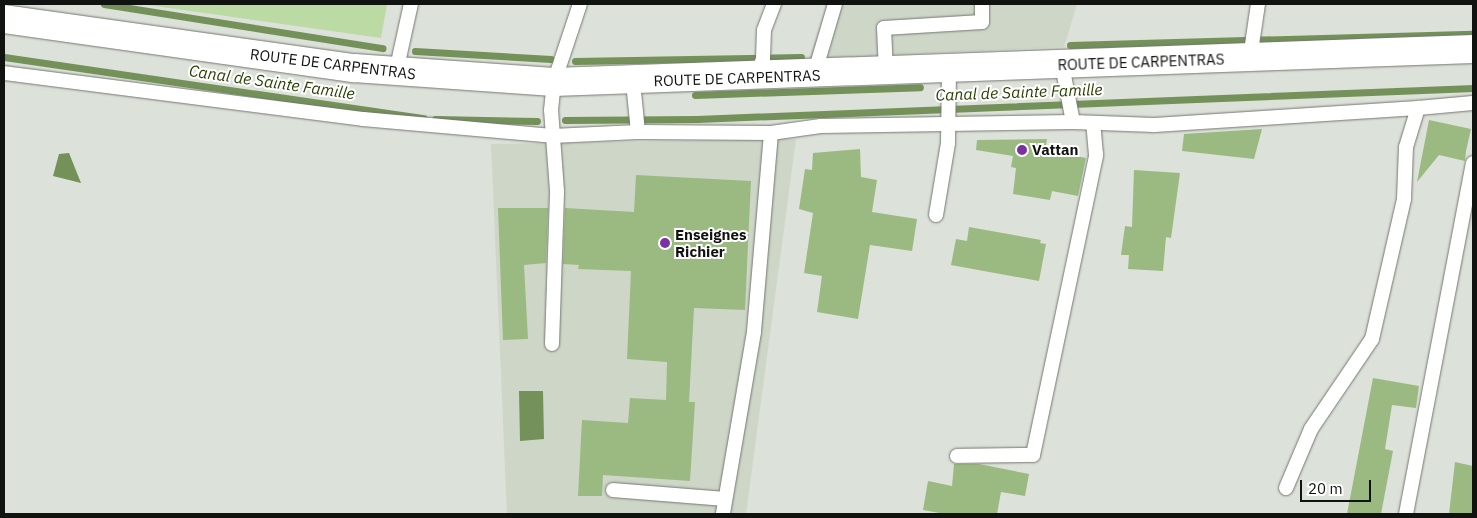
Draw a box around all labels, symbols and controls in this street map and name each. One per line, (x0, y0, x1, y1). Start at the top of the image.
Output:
street label: ROUTE DE CARPENTRAS (249, 45, 417, 83)
street label: ROUTE DE CARPENTRAS (1057, 50, 1225, 74)
water label: Canal de Sainte Famille (188, 61, 356, 103)
street label: ROUTE DE CARPENTRAS (653, 66, 821, 90)
water label: Canal de Sainte Famille (935, 79, 1103, 105)
place label: Vattan (1032, 141, 1078, 159)
marker: Vattan (1016, 144, 1028, 156)
place label: Enseignes Richier (675, 225, 747, 260)
marker: Enseignes Richier (659, 237, 671, 249)
scale bar (1302, 470, 1373, 502)
text: 20 m (1308, 479, 1343, 498)

